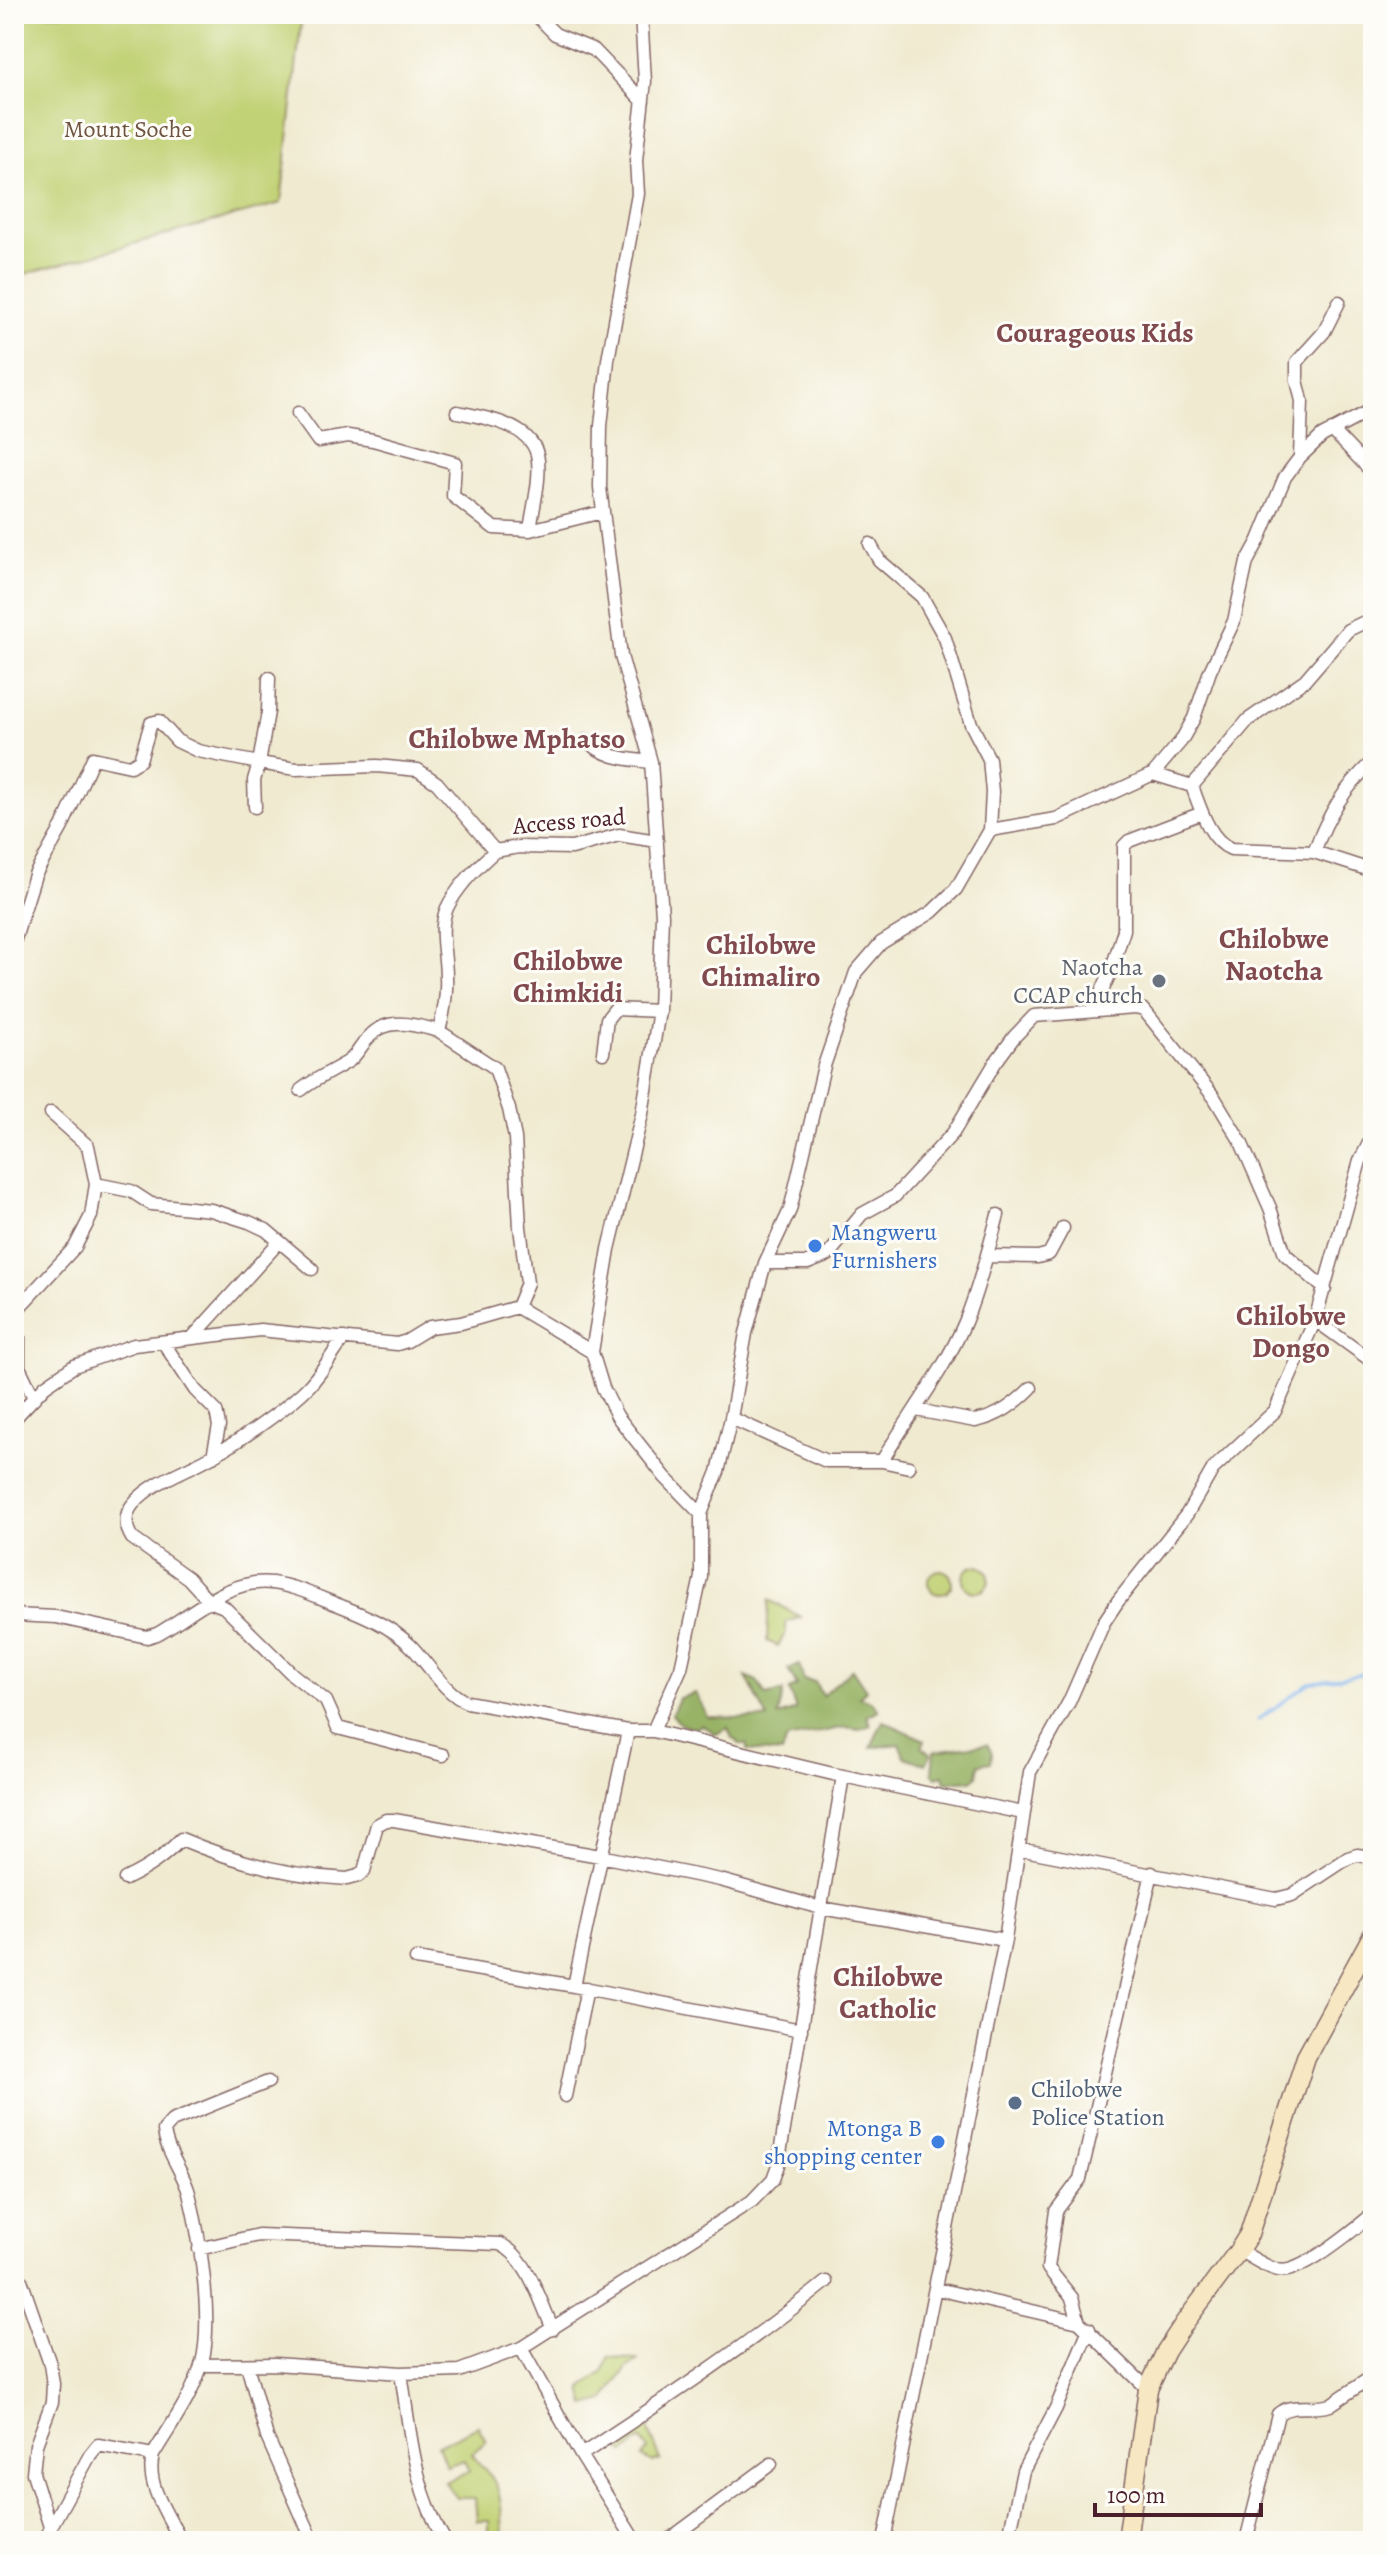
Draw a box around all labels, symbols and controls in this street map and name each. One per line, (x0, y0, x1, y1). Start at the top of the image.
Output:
park label: Mount Soche (64, 113, 192, 145)
district label: Courageous Kids (996, 314, 1194, 352)
district label: Chilobwe Mphatso (408, 720, 626, 758)
street label: Access road (510, 800, 627, 842)
district label: Chilobwe Naotcha (1219, 920, 1329, 990)
district label: Chilobwe Chimaliro (702, 926, 820, 996)
district label: Chilobwe Chimkidi (513, 942, 623, 1012)
place label: Naotcha CCAP church (1013, 951, 1144, 1011)
marker: Naotcha CCAP church (1150, 972, 1168, 990)
place label: Mangweru Furnishers (831, 1216, 937, 1276)
marker: Mangweru Furnishers (806, 1237, 824, 1255)
district label: Chilobwe Dongo (1236, 1297, 1346, 1367)
district label: Chilobwe Catholic (833, 1958, 943, 2028)
place label: Chilobwe Police Station (1031, 2073, 1165, 2133)
marker: Chilobwe Police Station (1006, 2094, 1024, 2112)
place label: Mtonga B shopping center (764, 2112, 922, 2172)
marker: Mtonga B shopping center (929, 2133, 947, 2151)
scale bar (1095, 2467, 1261, 2517)
text: 100 m (1107, 2479, 1166, 2511)

